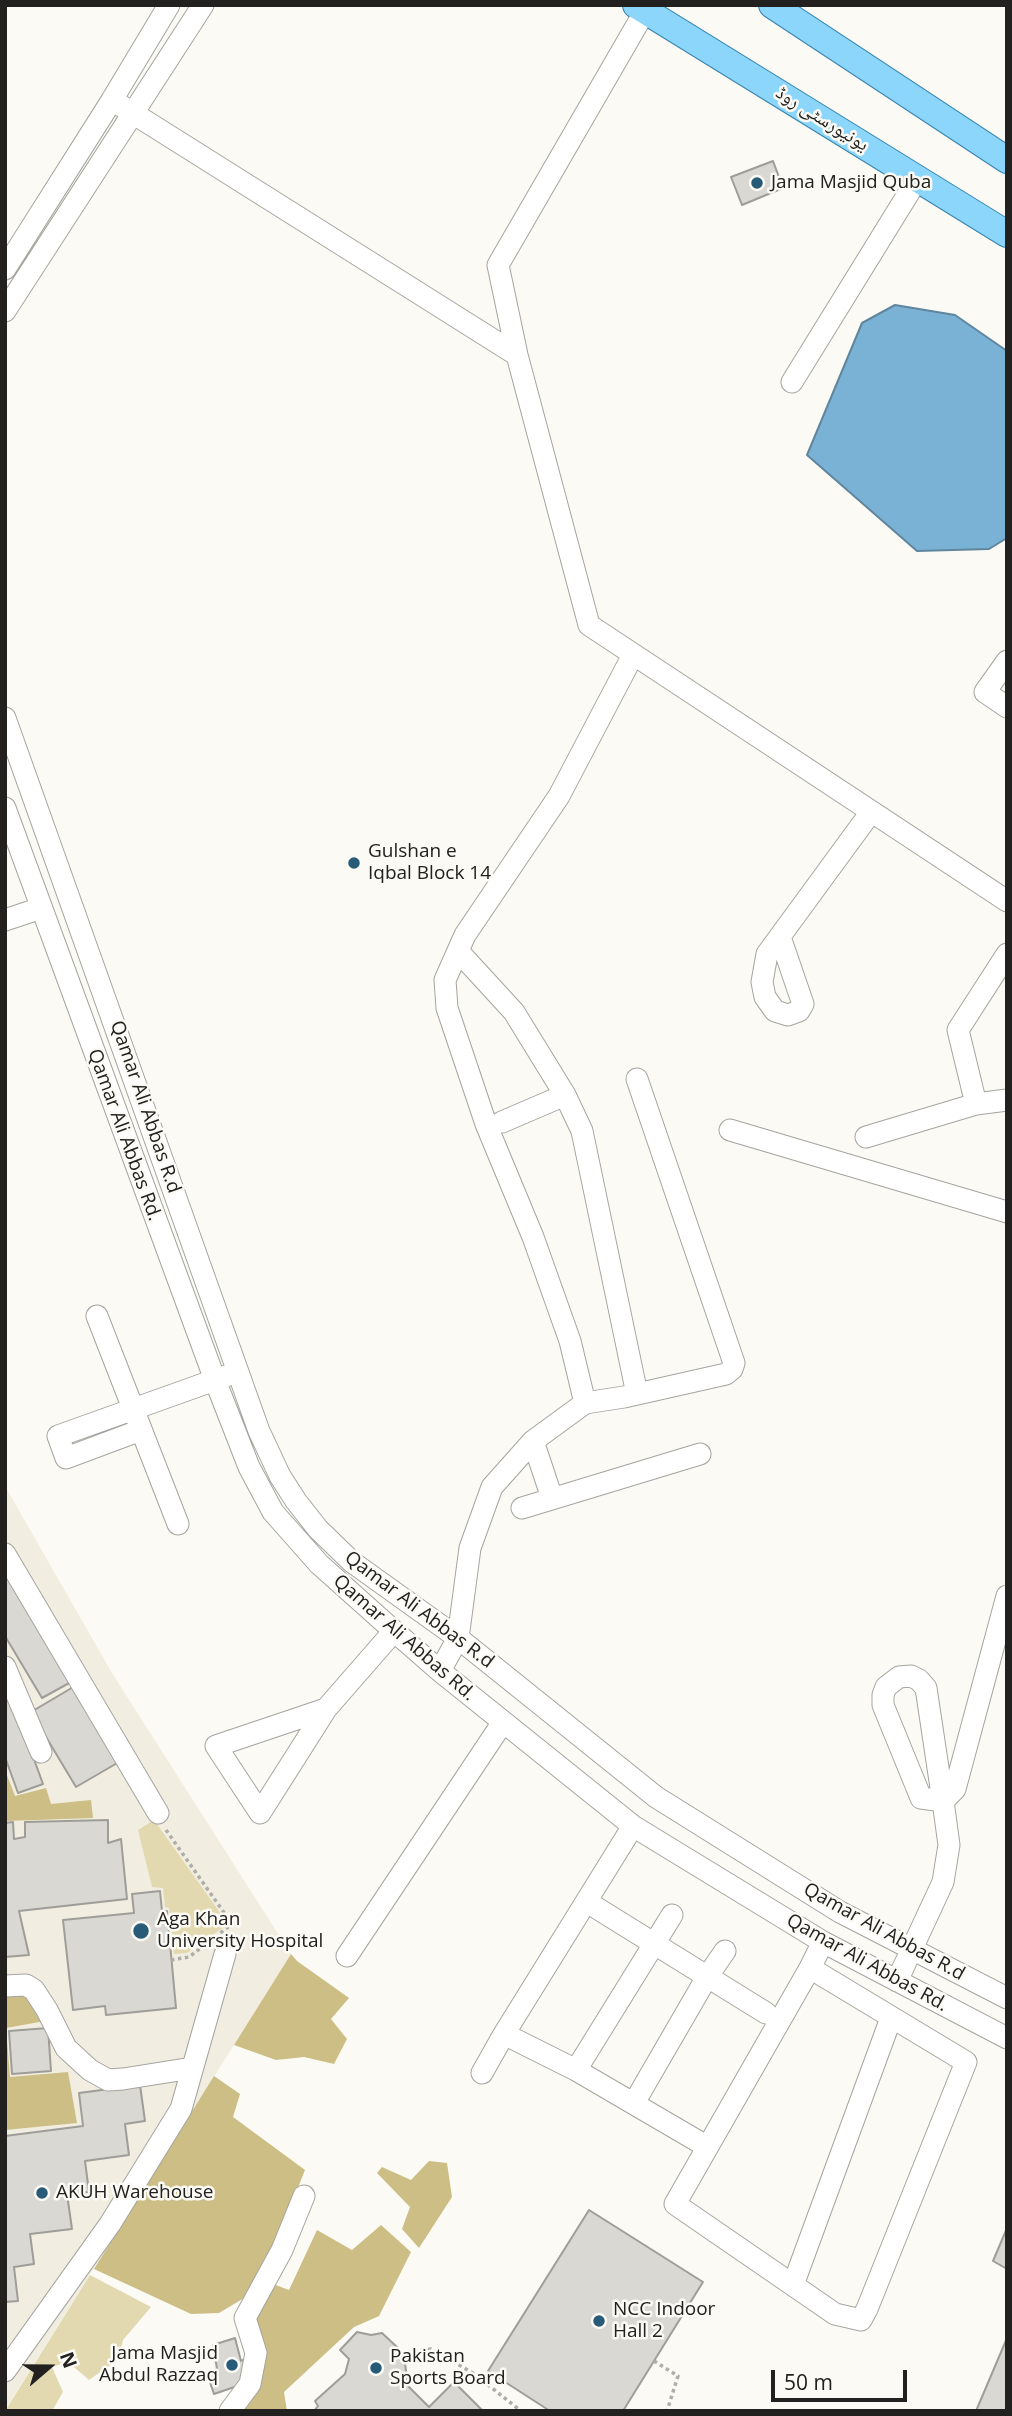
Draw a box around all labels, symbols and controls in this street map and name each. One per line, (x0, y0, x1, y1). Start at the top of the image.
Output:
street label: یونیورسٹی روڈ (771, 81, 873, 157)
place label: Jama Masjid Quba (771, 172, 931, 194)
marker: Jama Masjid Quba (749, 175, 765, 191)
place label: Gulshan e Iqbal Block 14 (368, 841, 491, 885)
marker: Gulshan e Iqbal Block 14 (346, 855, 362, 871)
street label: Qamar Ali Abbas R.d (105, 1018, 185, 1196)
street label: Qamar Ali Abbas Rd. (82, 1046, 166, 1224)
street label: Qamar Ali Abbas R.d (340, 1546, 498, 1674)
street label: Qamar Ali Abbas Rd. (328, 1570, 480, 1706)
street label: Qamar Ali Abbas R.d (799, 1878, 969, 1986)
place label: Aga Khan University Hospital (157, 1909, 323, 1953)
street label: Qamar Ali Abbas Rd. (782, 1909, 952, 2017)
marker: Aga Khan University Hospital (131, 1921, 151, 1941)
place label: AKUH Warehouse (56, 2182, 213, 2204)
marker: AKUH Warehouse (34, 2185, 50, 2201)
place label: NCC Indoor Hall 2 (613, 2299, 715, 2343)
marker: NCC Indoor Hall 2 (591, 2313, 607, 2329)
north arrow (14, 2332, 84, 2402)
place label: Jama Masjid Abdul Razzaq (99, 2343, 218, 2387)
place label: Pakistan Sports Board (390, 2346, 506, 2390)
text: N (54, 2348, 84, 2372)
scale bar (774, 2356, 911, 2400)
marker: Jama Masjid Abdul Razzaq (224, 2357, 240, 2373)
marker: Pakistan Sports Board (368, 2360, 384, 2376)
text: 50 m (784, 2368, 833, 2396)

